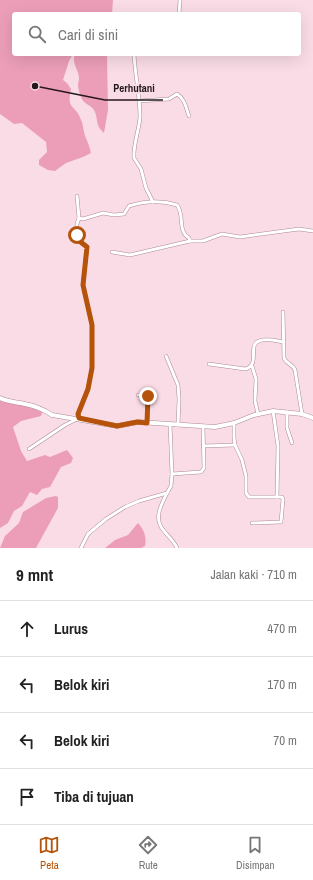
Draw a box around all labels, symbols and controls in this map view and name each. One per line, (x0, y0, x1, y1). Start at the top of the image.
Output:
search box (12, 12, 301, 56)
icon: search (26, 23, 48, 45)
text: Cari di sini (58, 24, 118, 45)
callout: Perhutani (105, 77, 163, 100)
text: Perhutani (113, 81, 155, 95)
route start (68, 226, 86, 244)
route end (139, 387, 157, 405)
text: 9 mnt (16, 563, 53, 586)
text: Jalan kaki · 710 m (210, 566, 297, 583)
icon: ahead (16, 618, 38, 640)
text: Lurus (54, 618, 88, 639)
text: 470 m (267, 620, 297, 637)
icon: left (16, 674, 38, 696)
text: Belok kiri (54, 674, 109, 695)
text: 170 m (267, 676, 297, 693)
icon: left (16, 730, 38, 752)
text: Belok kiri (54, 730, 109, 751)
text: 70 m (273, 732, 297, 749)
icon: arrive (16, 786, 38, 808)
text: Tiba di tujuan (54, 786, 134, 807)
tab: Peta (38, 834, 60, 872)
tab: Rute (137, 834, 159, 872)
tab: Disimpan (236, 834, 275, 872)

